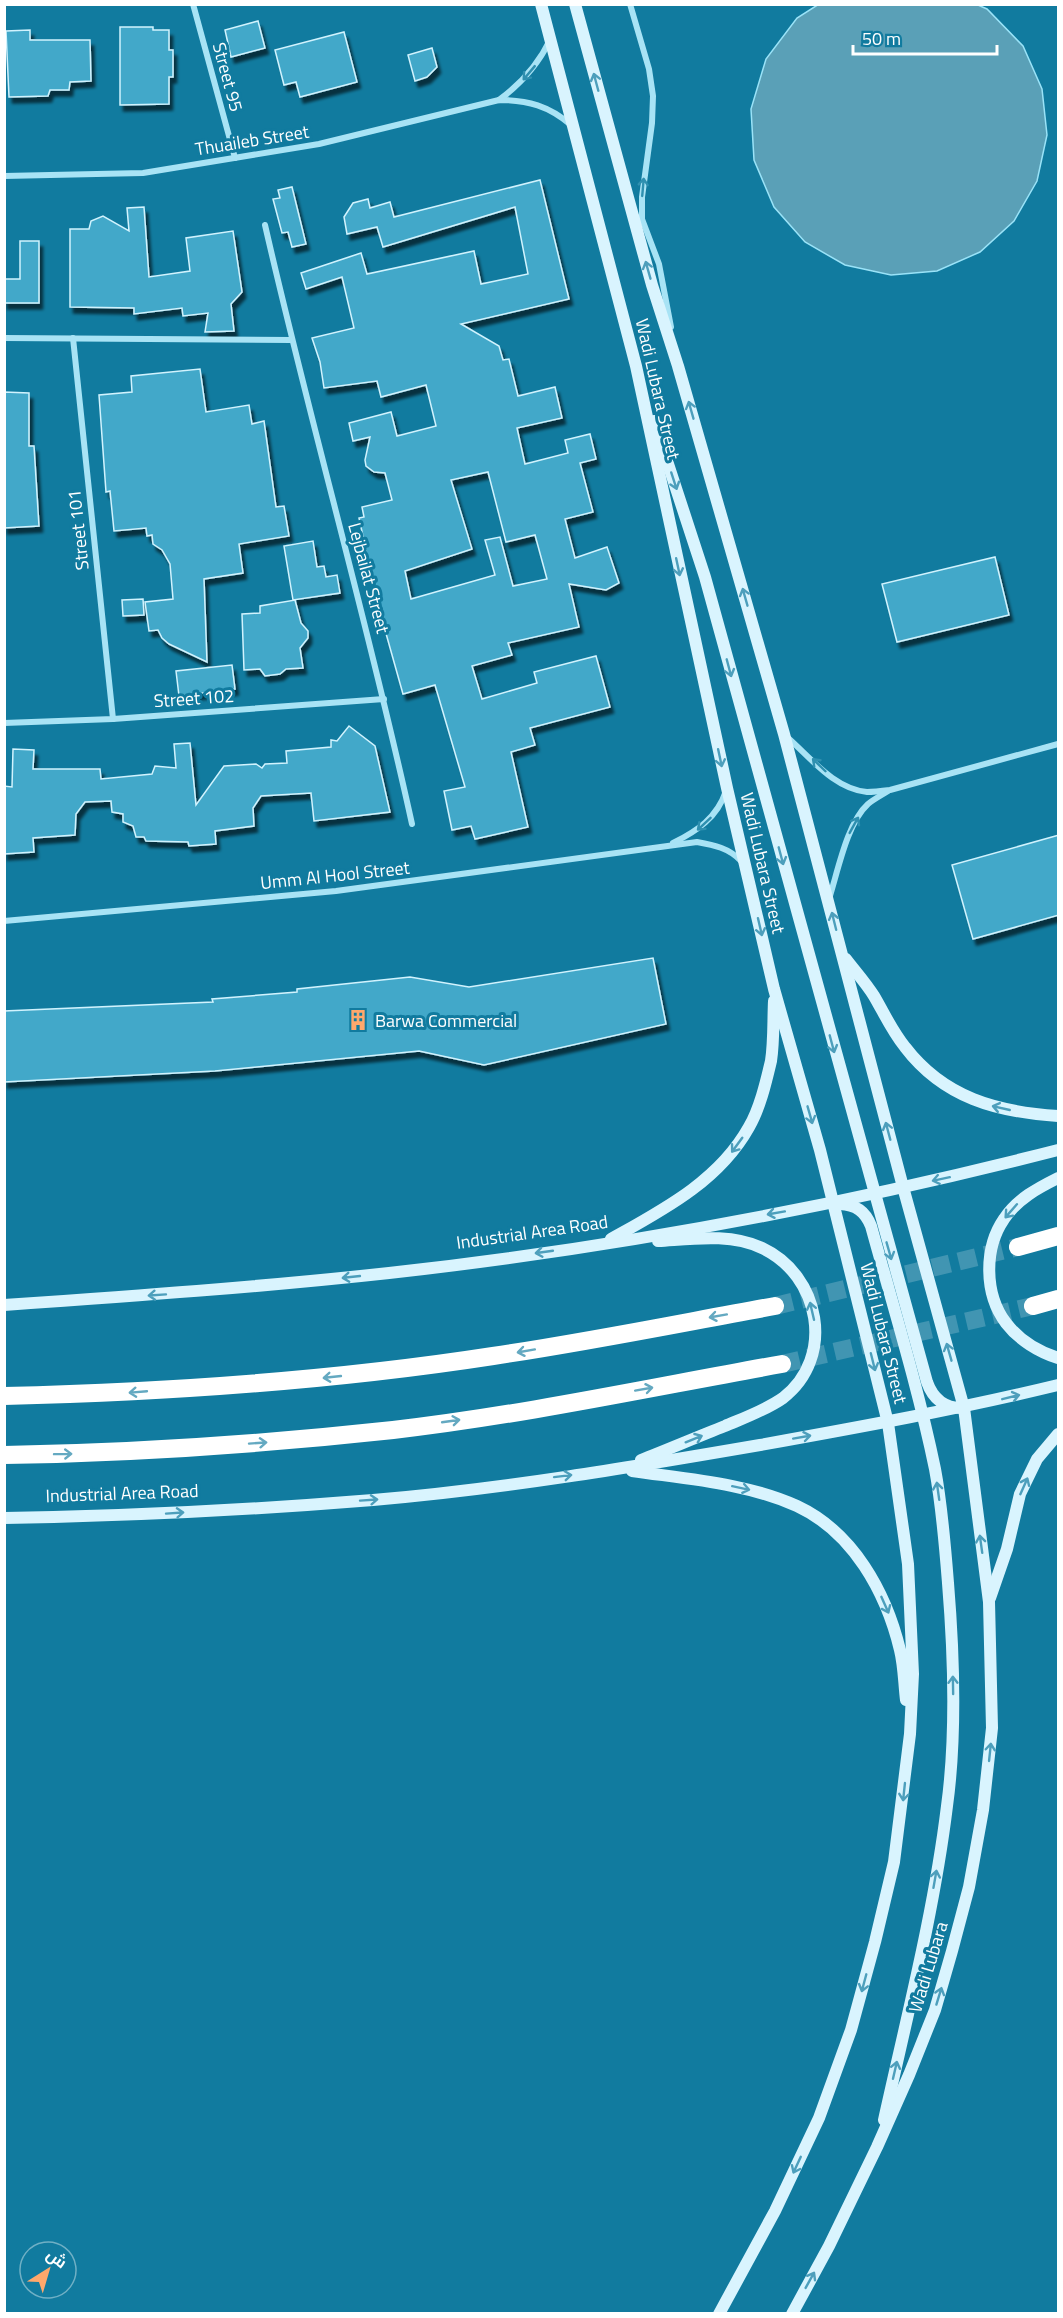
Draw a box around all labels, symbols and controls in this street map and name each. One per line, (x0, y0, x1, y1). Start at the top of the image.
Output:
scale bar (853, 18, 997, 56)
text: 50 m (862, 25, 901, 52)
street label: Street 95 (206, 39, 250, 115)
one-way arrow (522, 65, 536, 80)
one-way arrow (590, 73, 601, 92)
street label: Thuaileb Street (193, 118, 311, 162)
one-way arrow (638, 177, 649, 197)
one-way arrow (642, 261, 653, 280)
street label: Wadi Lubara Street (629, 316, 688, 463)
one-way arrow (685, 401, 696, 420)
one-way arrow (669, 471, 680, 490)
street label: Street 101 (60, 489, 96, 571)
street label: Lejbailat Street (341, 520, 397, 637)
one-way arrow (673, 557, 684, 576)
one-way arrow (739, 588, 750, 607)
one-way arrow (724, 658, 736, 677)
street label: Street 102 (153, 682, 235, 714)
one-way arrow (715, 747, 726, 767)
one-way arrow (811, 758, 826, 773)
street label: Wadi Lubara Street (734, 790, 793, 937)
one-way arrow (849, 816, 860, 834)
one-way arrow (697, 817, 712, 831)
one-way arrow (776, 846, 787, 865)
street label: Umm Al Hool Street (259, 854, 412, 896)
one-way arrow (828, 912, 840, 931)
one-way arrow (754, 917, 766, 936)
place label: Barwa Commercial (375, 1007, 517, 1034)
building icon: Barwa Commercial (346, 1008, 370, 1032)
one-way arrow (827, 1035, 839, 1054)
one-way arrow (991, 1102, 1011, 1113)
one-way arrow (805, 1105, 816, 1124)
one-way arrow (882, 1121, 894, 1140)
one-way arrow (731, 1136, 743, 1152)
one-way arrow (931, 1174, 950, 1186)
one-way arrow (1004, 1203, 1017, 1219)
street label: Industrial Area Road (454, 1208, 610, 1256)
one-way arrow (767, 1208, 786, 1219)
one-way arrow (884, 1241, 895, 1260)
one-way arrow (535, 1246, 555, 1257)
street label: Wadi Lubara Street (853, 1260, 915, 1407)
one-way arrow (341, 1272, 361, 1283)
one-way arrow (147, 1289, 167, 1300)
one-way arrow (806, 1302, 818, 1321)
one-way arrow (708, 1311, 728, 1322)
one-way arrow (942, 1343, 954, 1362)
one-way arrow (516, 1345, 536, 1356)
one-way arrow (867, 1352, 879, 1371)
one-way arrow (323, 1372, 343, 1383)
one-way arrow (633, 1383, 653, 1394)
one-way arrow (129, 1387, 148, 1398)
one-way arrow (1002, 1390, 1021, 1402)
one-way arrow (441, 1416, 461, 1427)
one-way arrow (792, 1431, 812, 1442)
one-way arrow (684, 1433, 703, 1444)
one-way arrow (247, 1437, 267, 1448)
one-way arrow (52, 1448, 72, 1460)
one-way arrow (552, 1471, 572, 1482)
street label: Industrial Area Road (45, 1477, 199, 1509)
one-way arrow (1018, 1477, 1030, 1495)
one-way arrow (932, 1481, 943, 1501)
one-way arrow (730, 1483, 750, 1494)
one-way arrow (359, 1494, 379, 1505)
one-way arrow (164, 1507, 184, 1518)
one-way arrow (975, 1535, 986, 1554)
one-way arrow (880, 1595, 892, 1613)
one-way arrow (947, 1676, 959, 1696)
one-way arrow (984, 1742, 995, 1762)
one-way arrow (898, 1782, 909, 1802)
one-way arrow (930, 1870, 941, 1889)
street label: Wadi Lubara (901, 1918, 955, 2016)
one-way arrow (858, 1973, 869, 1992)
one-way arrow (934, 1987, 945, 2006)
one-way arrow (890, 2060, 901, 2080)
one-way arrow (790, 2156, 802, 2174)
north arrow (18, 2240, 78, 2300)
text: ش (42, 2242, 72, 2274)
one-way arrow (805, 2271, 817, 2288)

